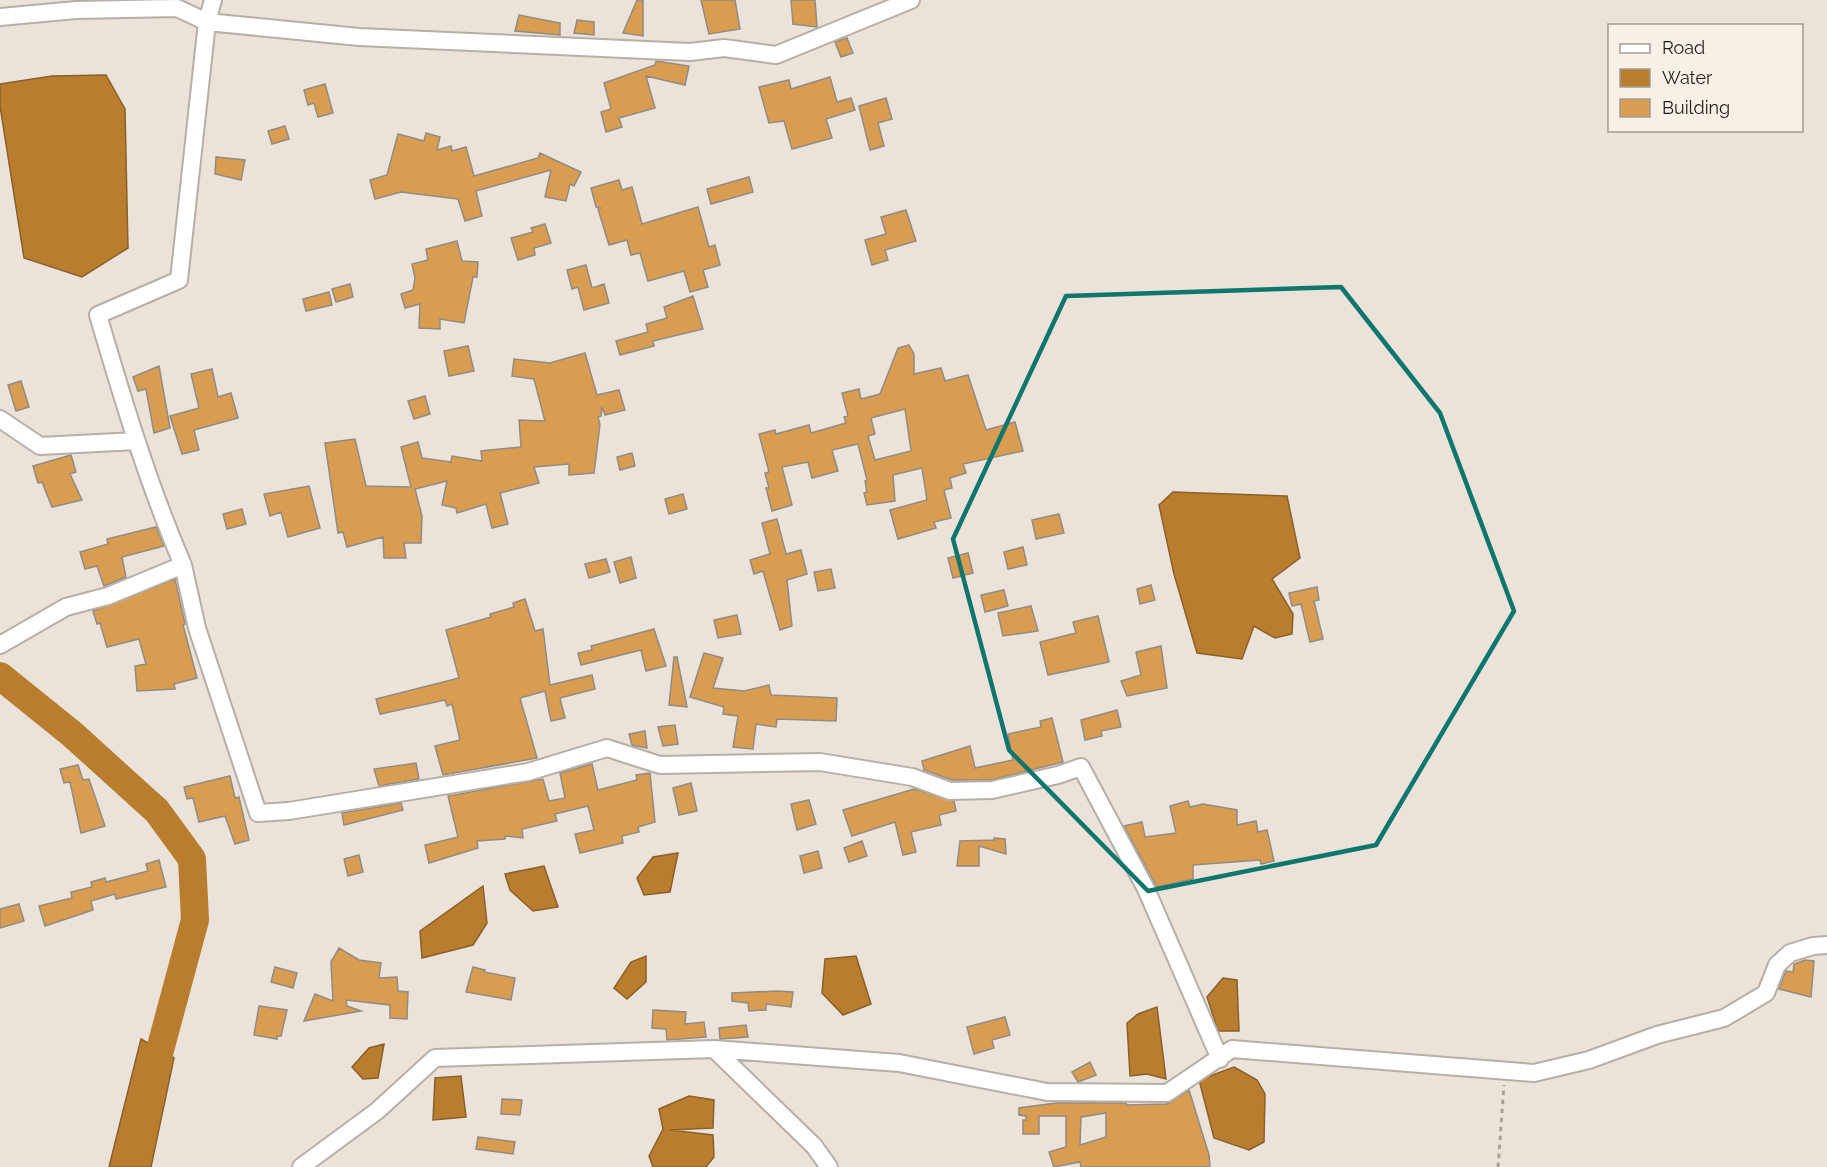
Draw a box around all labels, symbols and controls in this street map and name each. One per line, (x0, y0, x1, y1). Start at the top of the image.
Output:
legend (1608, 24, 1803, 132)
text: Road (1662, 37, 1705, 58)
text: Water (1662, 67, 1713, 88)
text: Building (1662, 97, 1730, 118)

